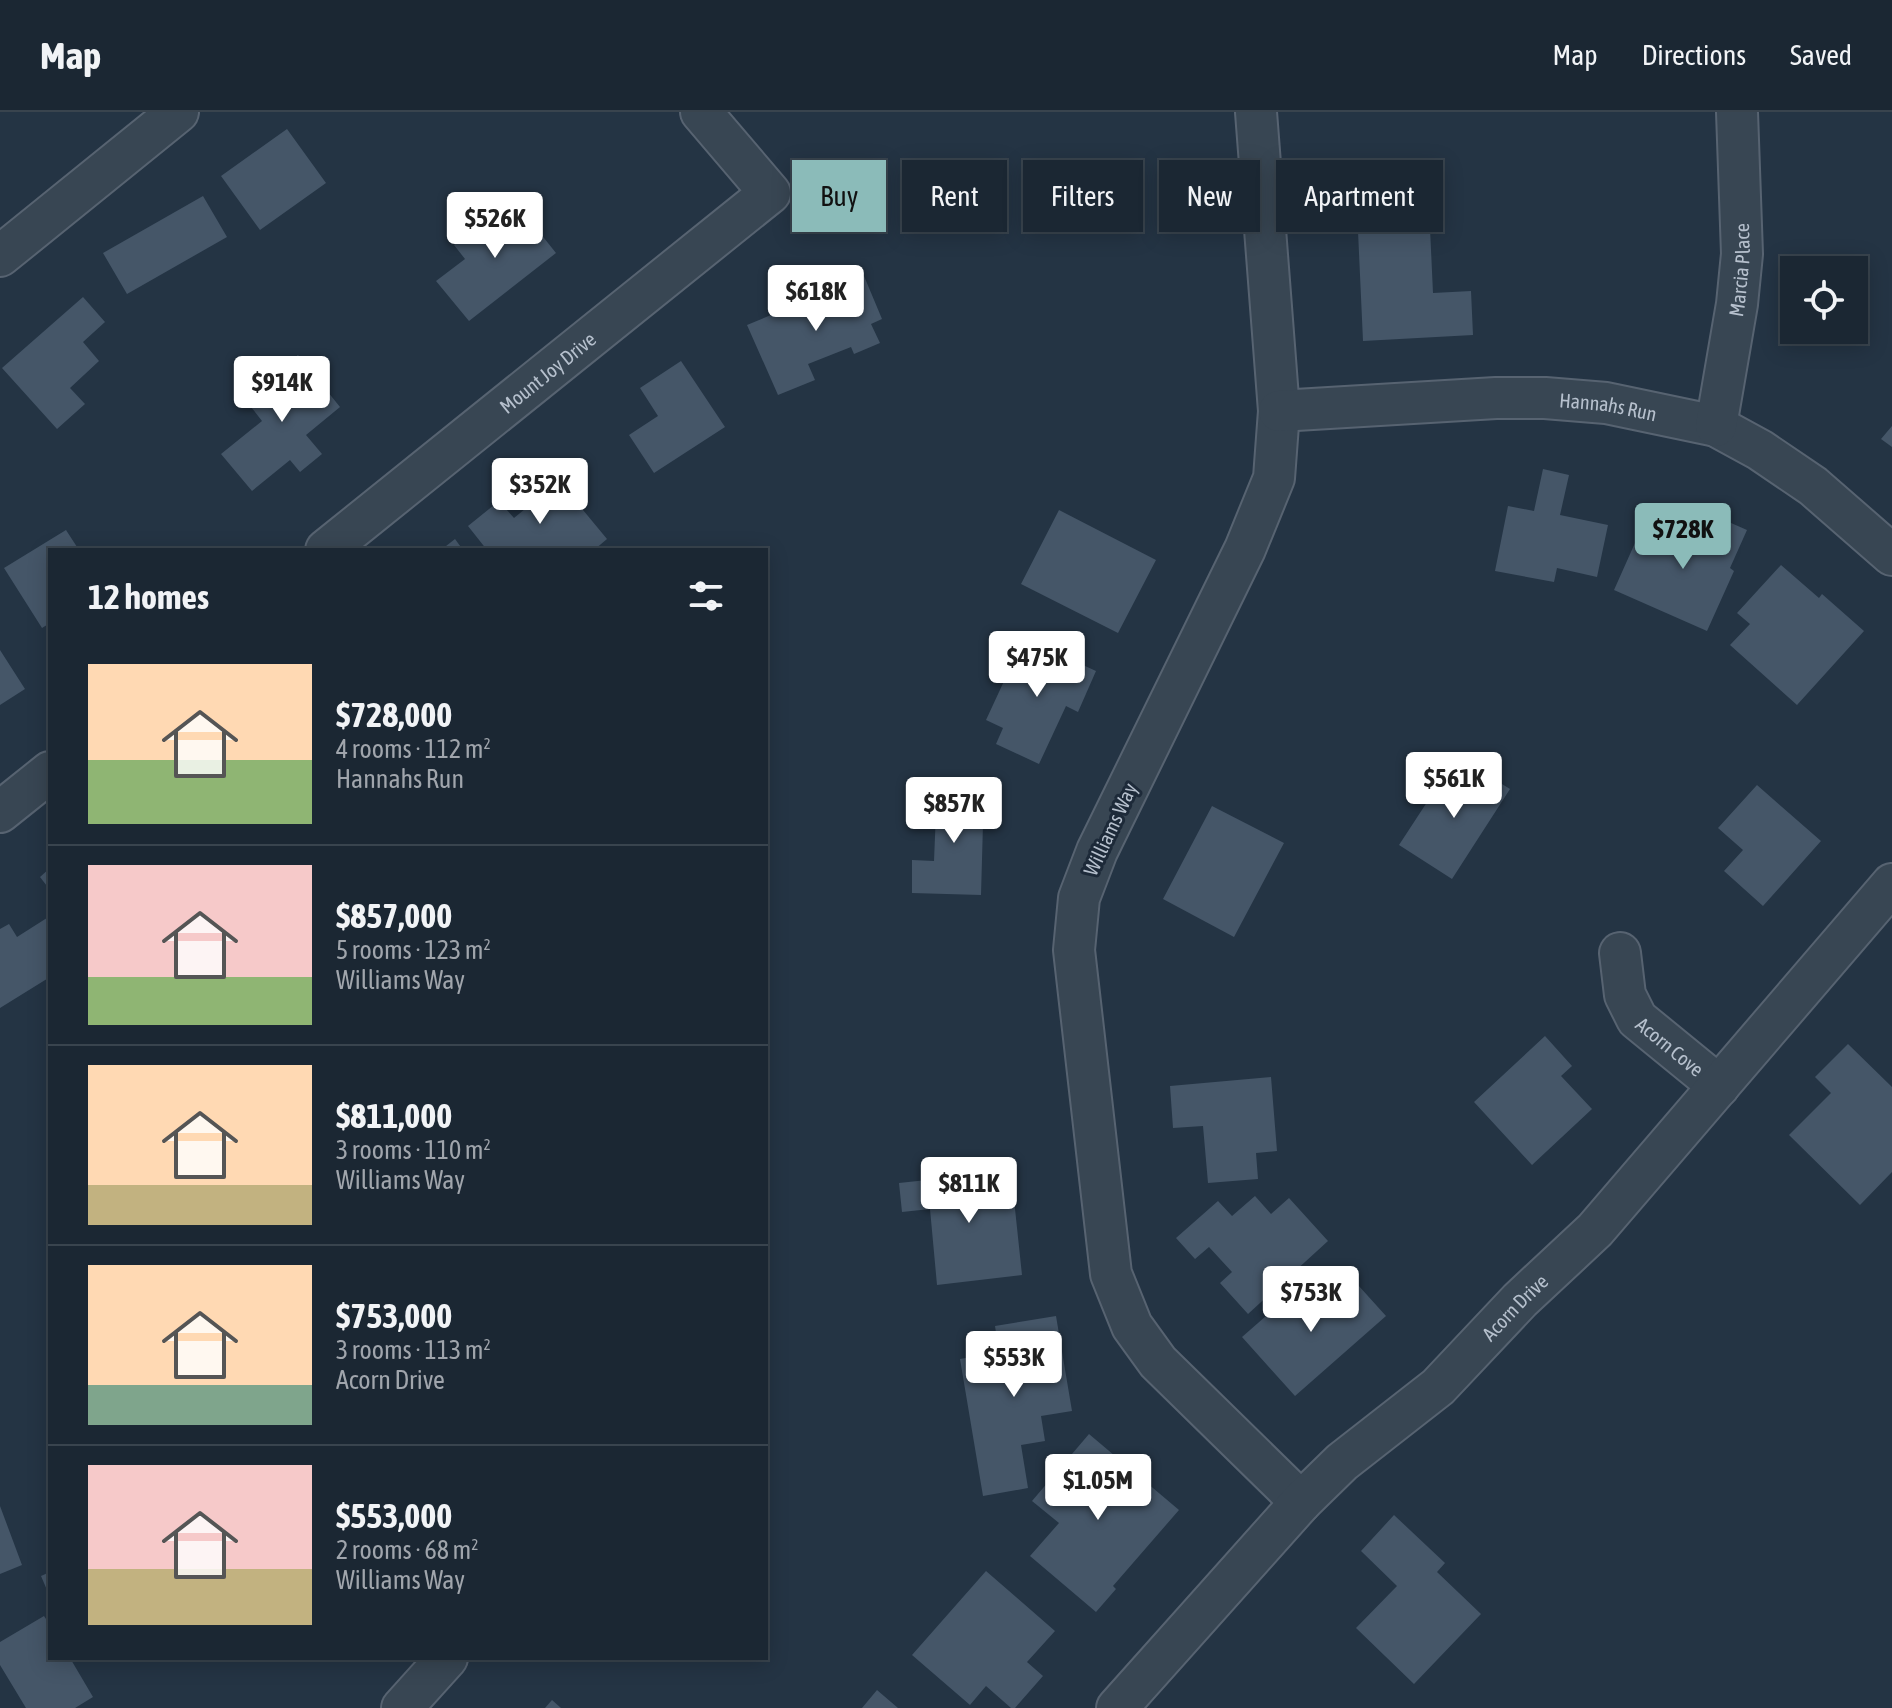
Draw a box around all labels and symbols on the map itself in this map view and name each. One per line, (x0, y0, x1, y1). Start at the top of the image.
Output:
pin: $526K (439, 192, 551, 260)
street label: Marcia Place (1724, 223, 1754, 318)
pin: $618K (760, 265, 872, 333)
street label: Mount Joy Drive (495, 327, 600, 417)
pin: $914K (226, 356, 338, 424)
street label: Hannahs Run (1558, 388, 1659, 425)
pin: $352K (484, 458, 596, 526)
pin: $728K (1627, 503, 1739, 571)
pin: $475K (981, 631, 1093, 699)
pin: $561K (1398, 752, 1510, 820)
pin: $857K (898, 777, 1010, 845)
street label: Williams Way (1079, 779, 1141, 879)
street label: Acorn Cove (1632, 1012, 1709, 1080)
pin: $811K (913, 1157, 1025, 1225)
pin: $753K (1255, 1266, 1367, 1334)
street label: Acorn Drive (1477, 1269, 1552, 1345)
pin: $553K (958, 1331, 1070, 1399)
pin: $1.05M (1033, 1454, 1163, 1522)

